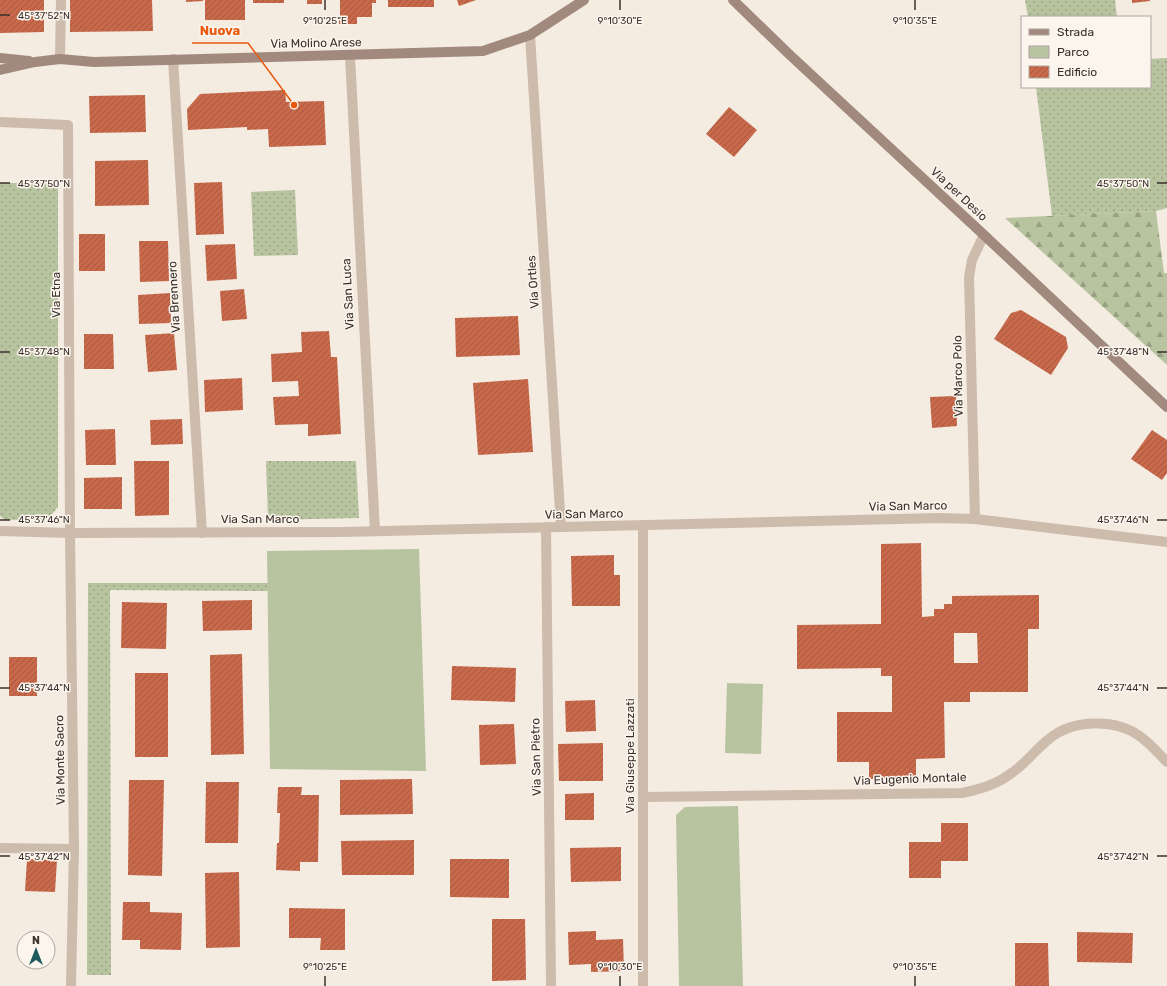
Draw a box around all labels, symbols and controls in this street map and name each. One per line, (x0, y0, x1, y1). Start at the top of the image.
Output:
text: 45°37'52"N (18, 10, 70, 22)
text: 9°10'25"E (303, 15, 347, 27)
text: 9°10'30"E (598, 15, 642, 27)
text: 9°10'35"E (893, 15, 937, 27)
legend (1021, 16, 1151, 88)
callout: Nuova (192, 18, 248, 43)
text: Nuova (200, 23, 240, 38)
text: Strada (1057, 25, 1094, 39)
street label: Via Molino Arese (270, 35, 362, 51)
text: Parco (1057, 45, 1089, 59)
text: Edificio (1057, 65, 1097, 79)
street label: Via per Desio (928, 164, 990, 224)
text: 45°37'50"N (18, 178, 70, 190)
text: 45°37'50"N (1097, 178, 1149, 190)
street label: Via Ortles (524, 255, 542, 309)
street label: Via San Luca (339, 258, 357, 330)
street label: Via Brennero (165, 261, 183, 333)
street label: Via Etna (49, 272, 63, 318)
street label: Via Marco Polo (950, 335, 966, 417)
text: 45°37'48"N (18, 346, 70, 358)
text: 45°37'48"N (1097, 346, 1149, 358)
street label: Via San Marco (869, 498, 948, 514)
street label: Via San Marco (545, 506, 624, 522)
street label: Via San Marco (221, 512, 299, 526)
text: 45°37'46"N (18, 514, 70, 526)
text: 45°37'46"N (1097, 514, 1149, 526)
text: 45°37'44"N (18, 682, 70, 694)
text: 45°37'44"N (1097, 682, 1149, 694)
street label: Via Giuseppe Lazzati (623, 698, 637, 814)
street label: Via Monte Sacro (52, 715, 68, 805)
street label: Via San Pietro (528, 718, 544, 796)
street label: Via Eugenio Montale (853, 770, 967, 788)
text: 45°37'42"N (18, 851, 70, 863)
text: 45°37'42"N (1097, 851, 1149, 863)
north arrow (16, 930, 56, 970)
text: N (32, 934, 40, 947)
text: 9°10'25"E (303, 961, 347, 973)
text: 9°10'30"E (598, 961, 642, 973)
text: 9°10'35"E (893, 961, 937, 973)

